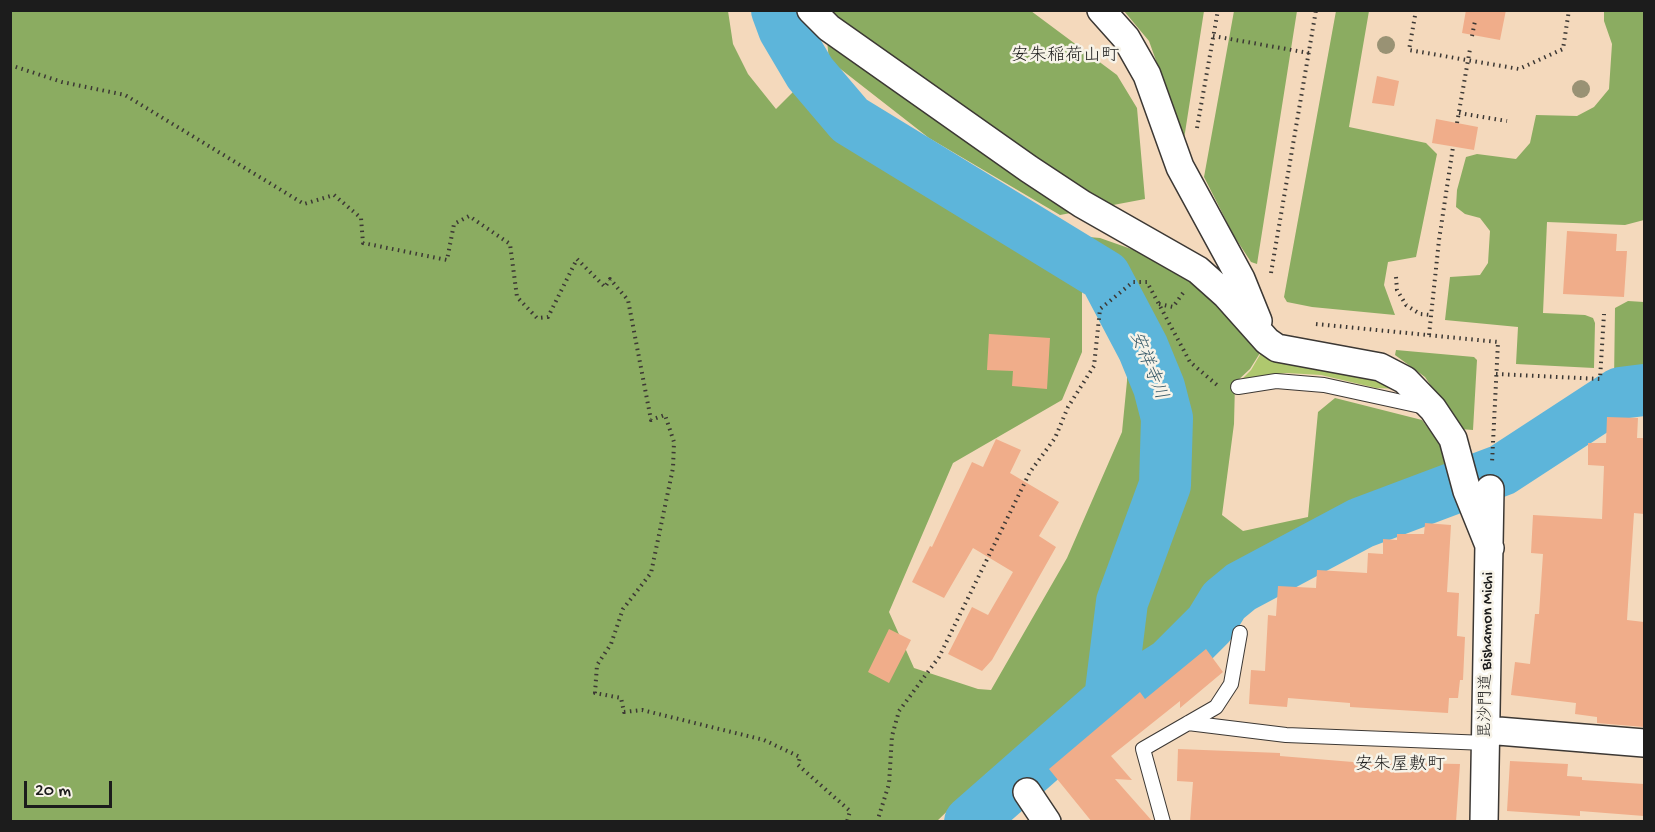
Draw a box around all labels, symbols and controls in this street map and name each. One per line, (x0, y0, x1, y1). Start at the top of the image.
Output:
district label: 安朱稲荷山町 (1011, 46, 1119, 68)
water label: 安祥寺川 (1124, 329, 1170, 403)
street label: 毘沙門道 Bishamon Michi (1477, 572, 1499, 738)
district label: 安朱屋敷町 (1355, 755, 1445, 777)
scale bar (27, 769, 116, 807)
text: 20 m (35, 781, 71, 802)

